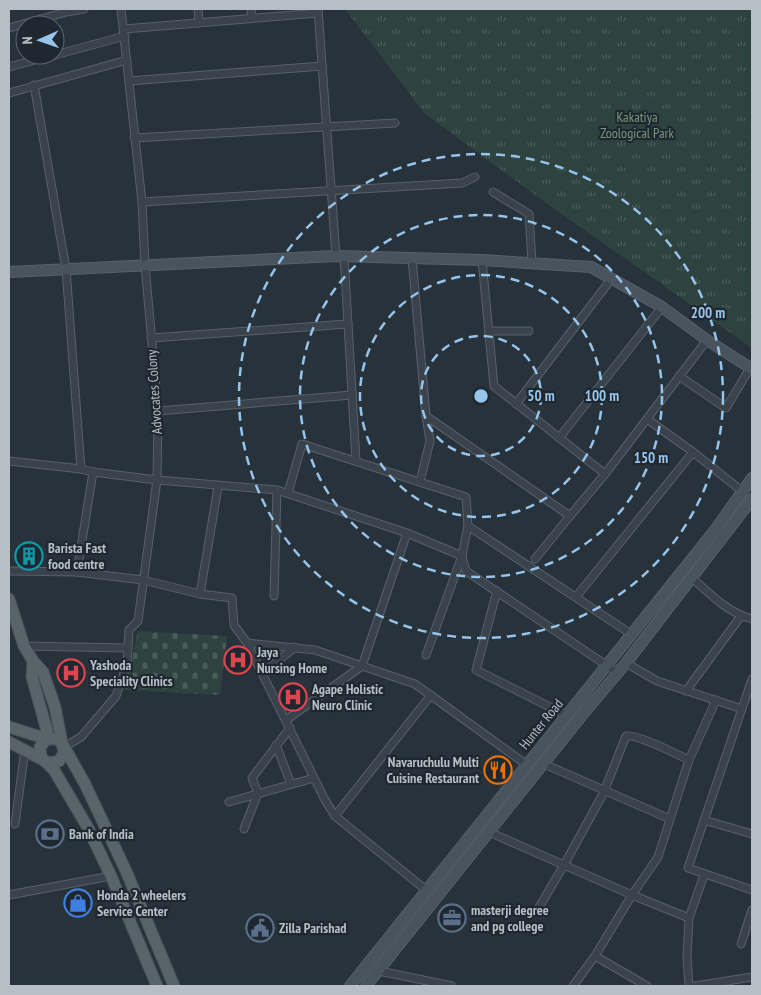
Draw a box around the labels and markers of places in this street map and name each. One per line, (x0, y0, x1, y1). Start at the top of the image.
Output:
centre of rings (472, 387, 490, 405)
place label: Barista Fast food centre (48, 539, 106, 573)
building icon: Barista Fast food centre (14, 541, 44, 571)
place label: Jaya Nursing Home (256, 643, 327, 677)
hospital icon: Jaya Nursing Home (223, 645, 253, 675)
place label: Yashoda Speciality Clinics (89, 656, 173, 690)
hospital icon: Yashoda Speciality Clinics (56, 658, 86, 688)
place label: Agape Holistic Neuro Clinic (311, 680, 383, 714)
hospital icon: Agape Holistic Neuro Clinic (278, 682, 308, 712)
place label: Navaruchulu Multi Cuisine Restaurant (386, 753, 479, 787)
restaurant icon: Navaruchulu Multi Cuisine Restaurant (483, 755, 513, 785)
bank icon: Bank of India (35, 819, 65, 849)
place label: Bank of India (69, 825, 134, 843)
place label: Honda 2 wheelers Service Center (97, 886, 186, 920)
shop icon: Honda 2 wheelers Service Center (63, 888, 93, 918)
place label: masterji degree and pg college (471, 901, 549, 935)
office icon: masterji degree and pg college (437, 903, 467, 933)
public building icon: Zilla Parishad (245, 913, 275, 943)
place label: Zilla Parishad (279, 919, 346, 937)

